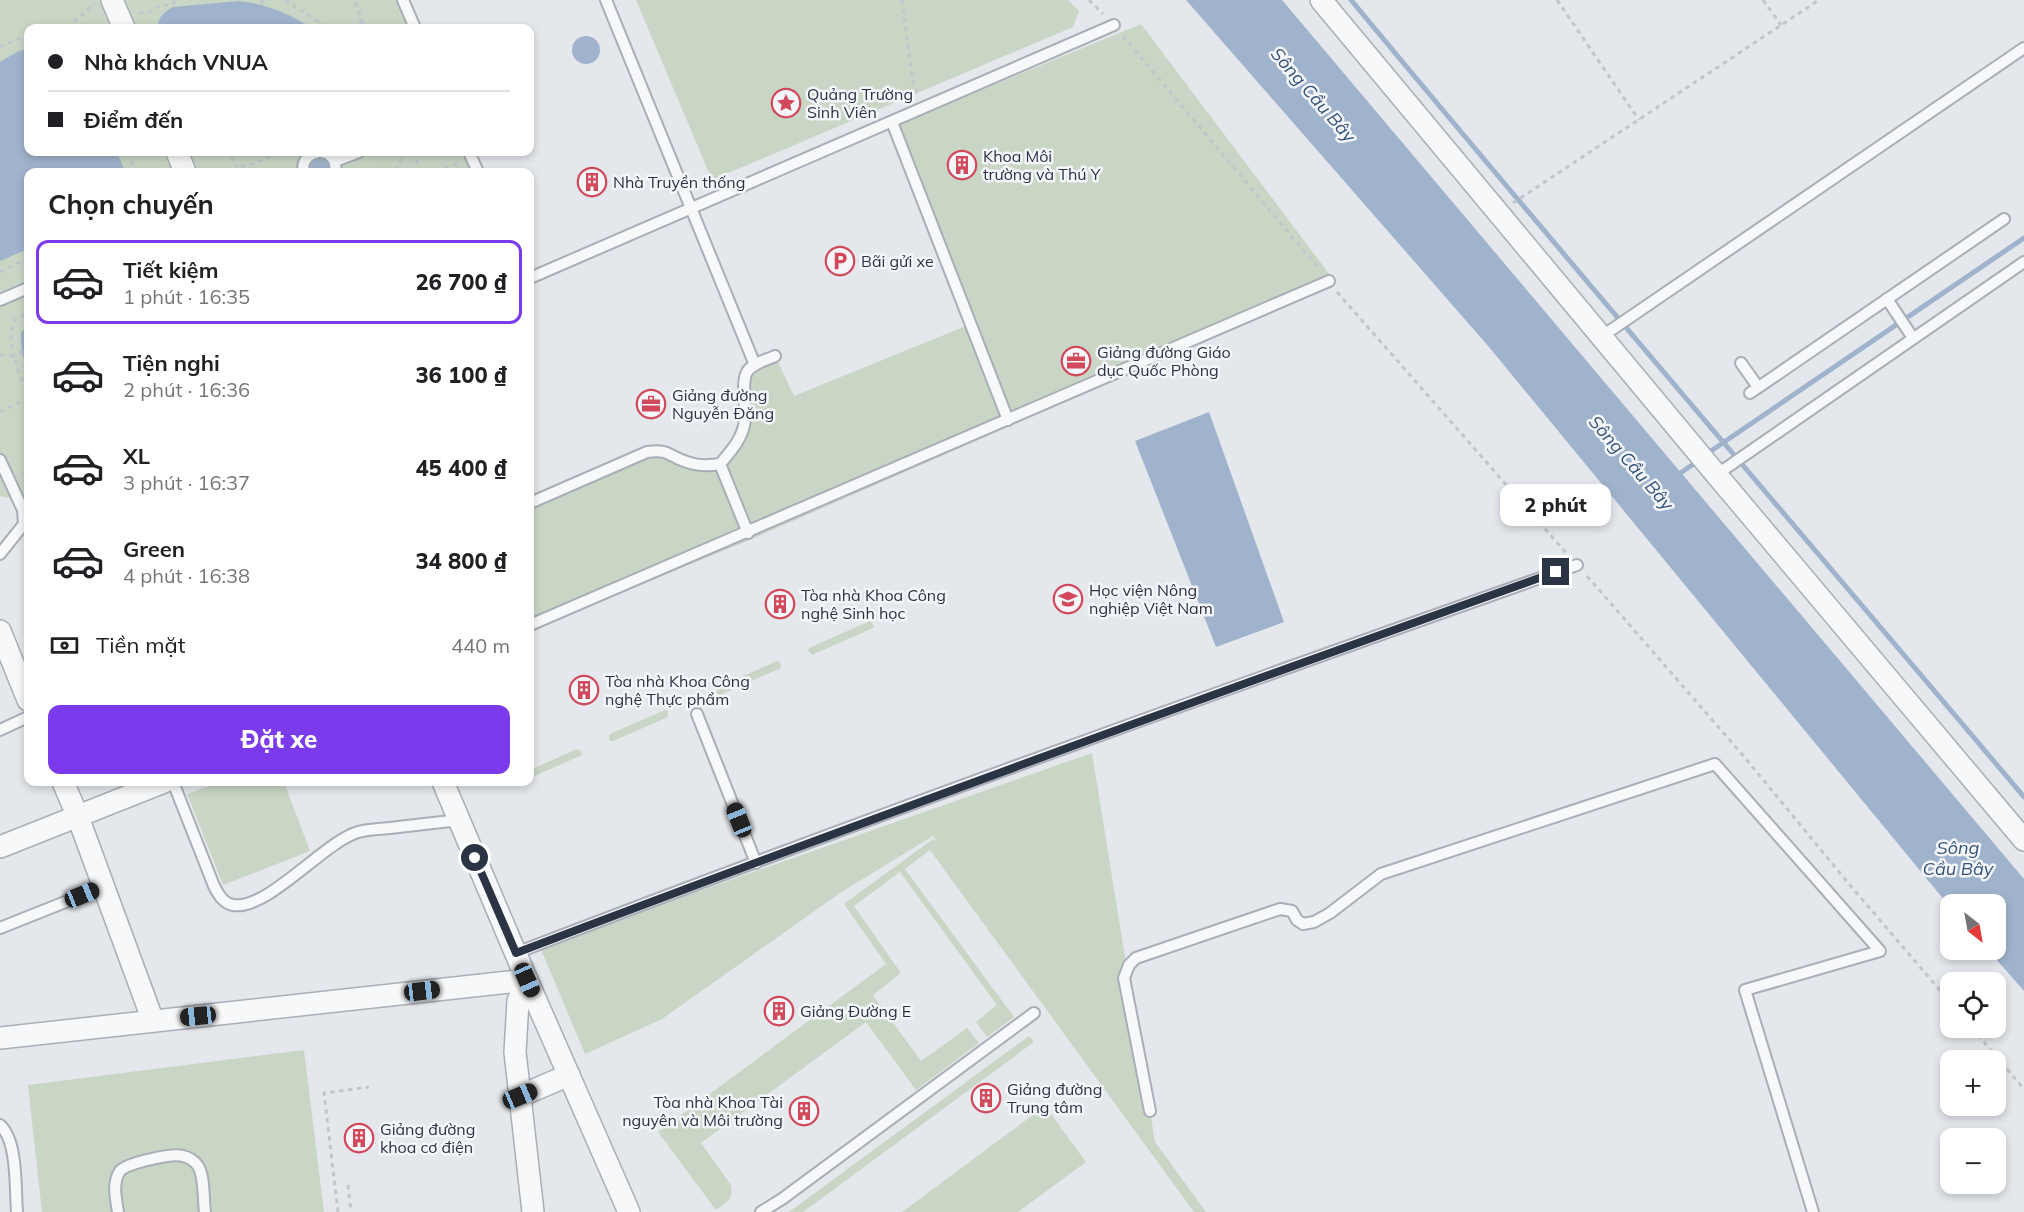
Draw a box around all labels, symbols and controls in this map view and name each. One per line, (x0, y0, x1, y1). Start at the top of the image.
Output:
water label: Sông Cầu Bây (1266, 42, 1362, 148)
text: Nhà khách VNUA (84, 48, 268, 76)
place label: Quảng Trường Sinh Viên (807, 84, 913, 122)
place icon: Quảng Trường Sinh Viên (770, 87, 802, 119)
text: Điểm đến (84, 106, 183, 134)
place label: Khoa Môi trường và Thú Y (983, 146, 1101, 184)
building icon: Khoa Môi trường và Thú Y (946, 149, 978, 181)
building icon: Nhà Truyền thống (576, 166, 608, 198)
place label: Nhà Truyền thống (613, 172, 745, 192)
text: Chọn chuyến (48, 187, 214, 221)
parking icon: Bãi gửi xe (824, 245, 856, 277)
place label: Bãi gửi xe (861, 251, 934, 271)
icon: car (51, 255, 105, 309)
text: Tiết kiệm (123, 256, 218, 284)
text: 26 700 ₫ (415, 268, 507, 296)
text: 1 phút · 16:35 (123, 284, 250, 309)
place label: Giảng đường Giáo dục Quốc Phòng (1097, 342, 1231, 380)
office icon: Giảng đường Giáo dục Quốc Phòng (1060, 345, 1092, 377)
icon: car (51, 348, 105, 402)
text: Tiện nghi (123, 349, 220, 377)
text: 36 100 ₫ (415, 361, 507, 389)
text: 2 phút · 16:36 (123, 377, 250, 402)
place label: Giảng đường Nguyễn Đăng (672, 385, 774, 423)
office icon: Giảng đường Nguyễn Đăng (635, 388, 667, 420)
water label: Sông Cầu Bây (1584, 410, 1680, 516)
icon: car (51, 441, 105, 495)
text: XL (123, 442, 150, 470)
text: 45 400 ₫ (415, 454, 507, 482)
text: 3 phút · 16:37 (123, 470, 250, 495)
callout: 2 phút (1500, 485, 1612, 527)
text: 2 phút (1524, 492, 1587, 517)
icon: car (51, 534, 105, 588)
text: Green (123, 535, 185, 563)
text: 34 800 ₫ (415, 547, 507, 575)
route end (1542, 558, 1569, 585)
text: 4 phút · 16:38 (123, 563, 250, 588)
place label: Học viện Nông nghiệp Việt Nam (1089, 580, 1213, 618)
school or university icon: Học viện Nông nghiệp Việt Nam (1052, 583, 1084, 615)
place label: Tòa nhà Khoa Công nghệ Sinh học (801, 585, 946, 623)
building icon: Tòa nhà Khoa Công nghệ Sinh học (764, 588, 796, 620)
icon: cash (48, 629, 81, 662)
text: Tiền mặt (96, 631, 185, 659)
text: 440 m (451, 633, 510, 658)
place label: Tòa nhà Khoa Công nghệ Thực phẩm (605, 671, 750, 709)
building icon: Tòa nhà Khoa Công nghệ Thực phẩm (568, 674, 600, 706)
button: Đặt xe (48, 705, 510, 774)
car (724, 800, 754, 840)
water label: Sông Cầu Bây (1923, 836, 1995, 880)
route start (461, 844, 488, 871)
car (62, 880, 102, 910)
north arrow (1940, 894, 2006, 960)
map controls (1940, 894, 2006, 1194)
car (511, 960, 543, 1000)
button: locate (1940, 972, 2006, 1038)
car (403, 980, 441, 1002)
building icon: Giảng Đường E (763, 995, 795, 1027)
place label: Giảng Đường E (800, 1001, 911, 1021)
car (179, 1005, 217, 1027)
button: + (1940, 1050, 2006, 1116)
place label: Giảng đường Trung tâm (1007, 1079, 1102, 1117)
car (500, 1081, 540, 1111)
building icon: Giảng đường Trung tâm (970, 1082, 1002, 1114)
place label: Tòa nhà Khoa Tài nguyên và Môi trường (622, 1092, 783, 1130)
building icon: Tòa nhà Khoa Tài nguyên và Môi trường (788, 1095, 820, 1127)
place label: Giảng đường khoa cơ điện (380, 1119, 475, 1157)
building icon: Giảng đường khoa cơ điện (343, 1122, 375, 1154)
button: − (1940, 1128, 2006, 1194)

